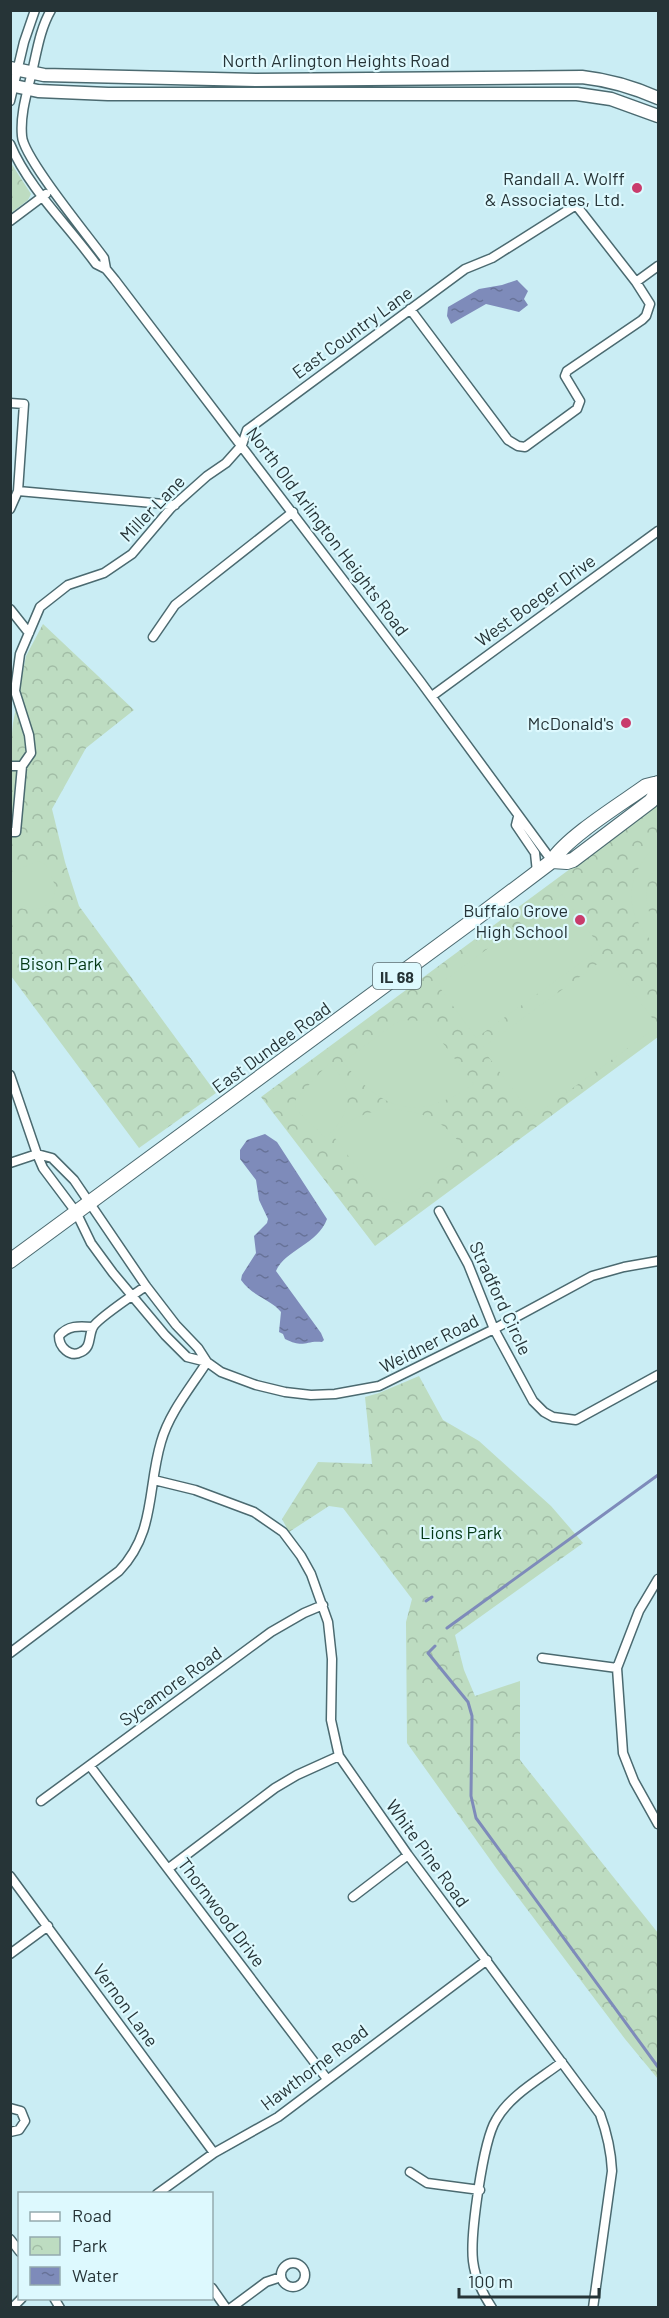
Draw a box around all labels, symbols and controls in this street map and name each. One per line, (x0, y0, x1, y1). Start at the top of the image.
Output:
street label: North Arlington Heights Road (222, 49, 450, 71)
place label: Randall A. Wolff & Associates, Ltd. (485, 167, 625, 210)
marker: Randall A. Wolff & Associates, Ltd. (630, 181, 644, 195)
street label: East Country Lane (288, 281, 416, 383)
street label: North Old Arlington Heights Road (242, 422, 414, 640)
street label: Miller Lane (115, 470, 189, 546)
street label: West Boeger Drive (471, 549, 599, 651)
place label: McDonald's (527, 712, 614, 734)
marker: McDonald's (619, 716, 633, 730)
place label: Buffalo Grove High School (463, 899, 568, 942)
marker: Buffalo Grove High School (573, 913, 587, 927)
park label: Bison Park (19, 952, 103, 974)
road number: IL 68 (373, 963, 421, 989)
street label: East Dundee Road (207, 997, 335, 1097)
street label: Stradford Circle (465, 1238, 537, 1358)
street label: Weidner Road (376, 1309, 482, 1377)
park label: Lions Park (420, 1521, 502, 1543)
street label: Sycamore Road (115, 1642, 225, 1730)
street label: White Pine Road (382, 1795, 474, 1911)
street label: Thornwood Drive (174, 1853, 270, 1971)
street label: Vernon Lane (89, 1959, 163, 2051)
street label: Hawthorne Road (256, 2019, 372, 2115)
legend (18, 2192, 213, 2300)
text: Road (72, 2204, 112, 2226)
text: Park (72, 2234, 107, 2256)
scale bar (459, 2261, 598, 2299)
text: Water (72, 2264, 119, 2286)
text: 100 m (468, 2270, 513, 2292)

